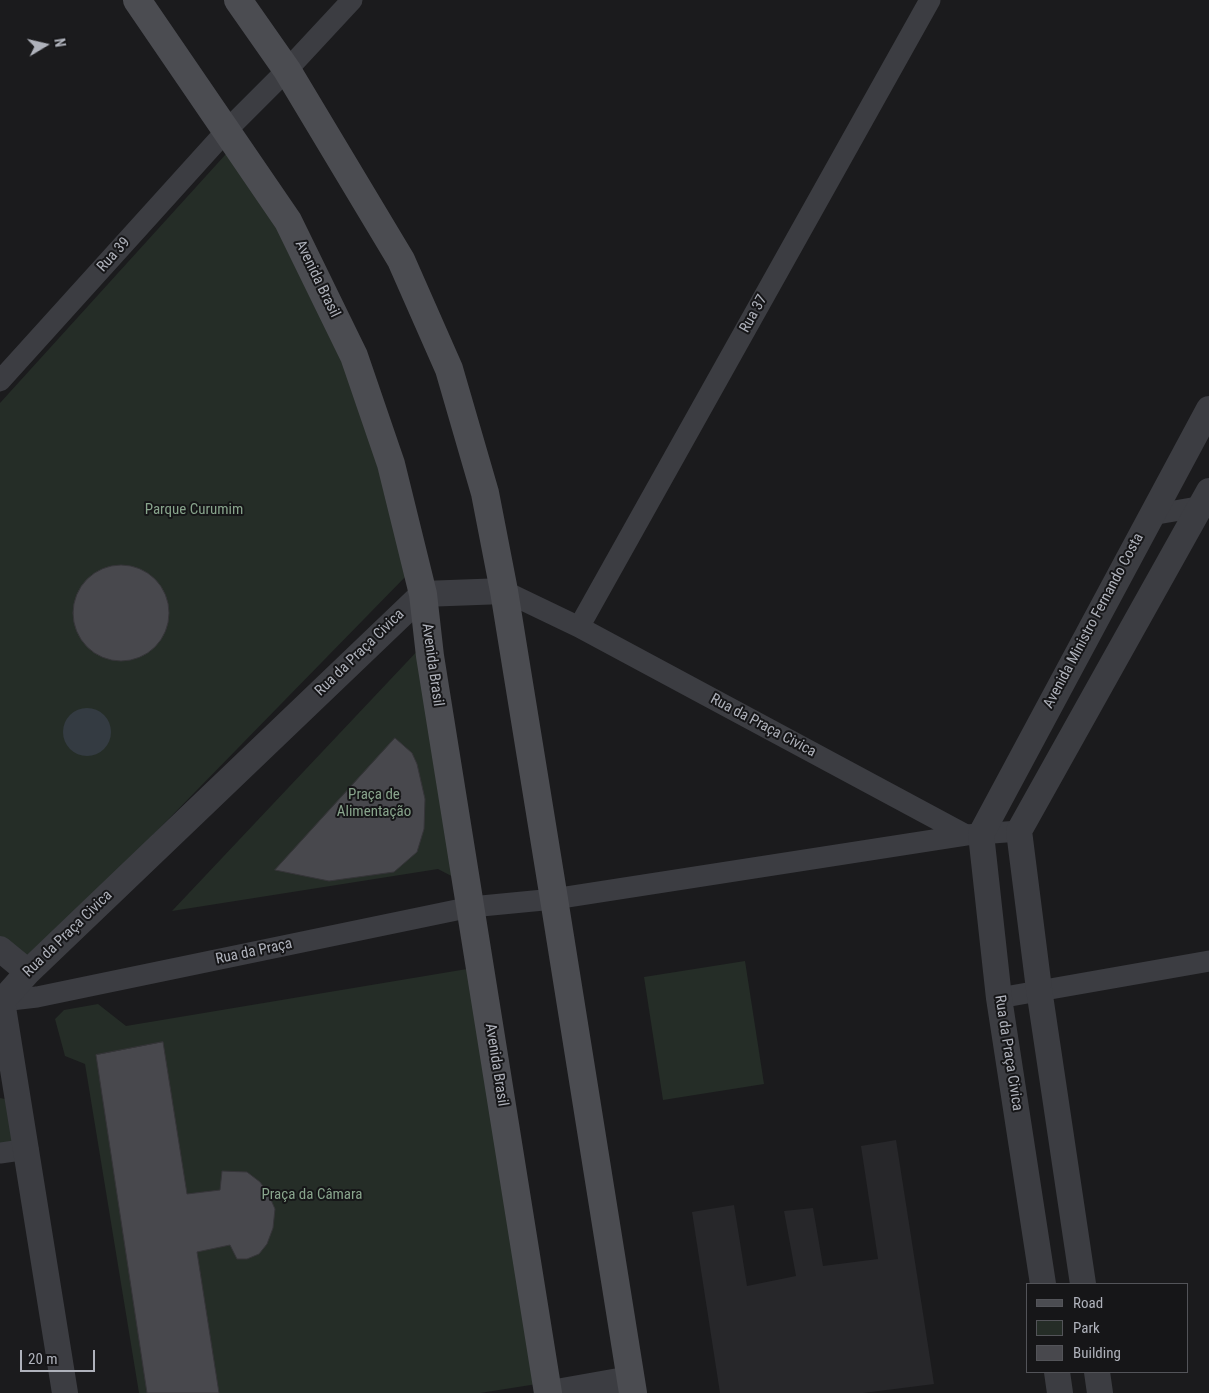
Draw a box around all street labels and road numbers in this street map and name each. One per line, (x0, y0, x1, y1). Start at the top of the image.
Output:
street label: Rua 39 (94, 234, 134, 276)
street label: Avenida Brasil (291, 237, 343, 321)
street label: Rua 37 (736, 292, 772, 336)
street label: Avenida Ministro Fernando Costa (1040, 530, 1148, 712)
street label: Rua da Praça Civica (312, 606, 408, 700)
street label: Avenida Brasil (417, 622, 447, 708)
street label: Rua da Praça Civica (707, 691, 819, 761)
street label: Rua da Praça Civica (20, 887, 116, 981)
street label: Rua da Praça (214, 935, 294, 969)
street label: Rua da Praça Civica (990, 994, 1026, 1112)
street label: Avenida Brasil (481, 1022, 511, 1108)

